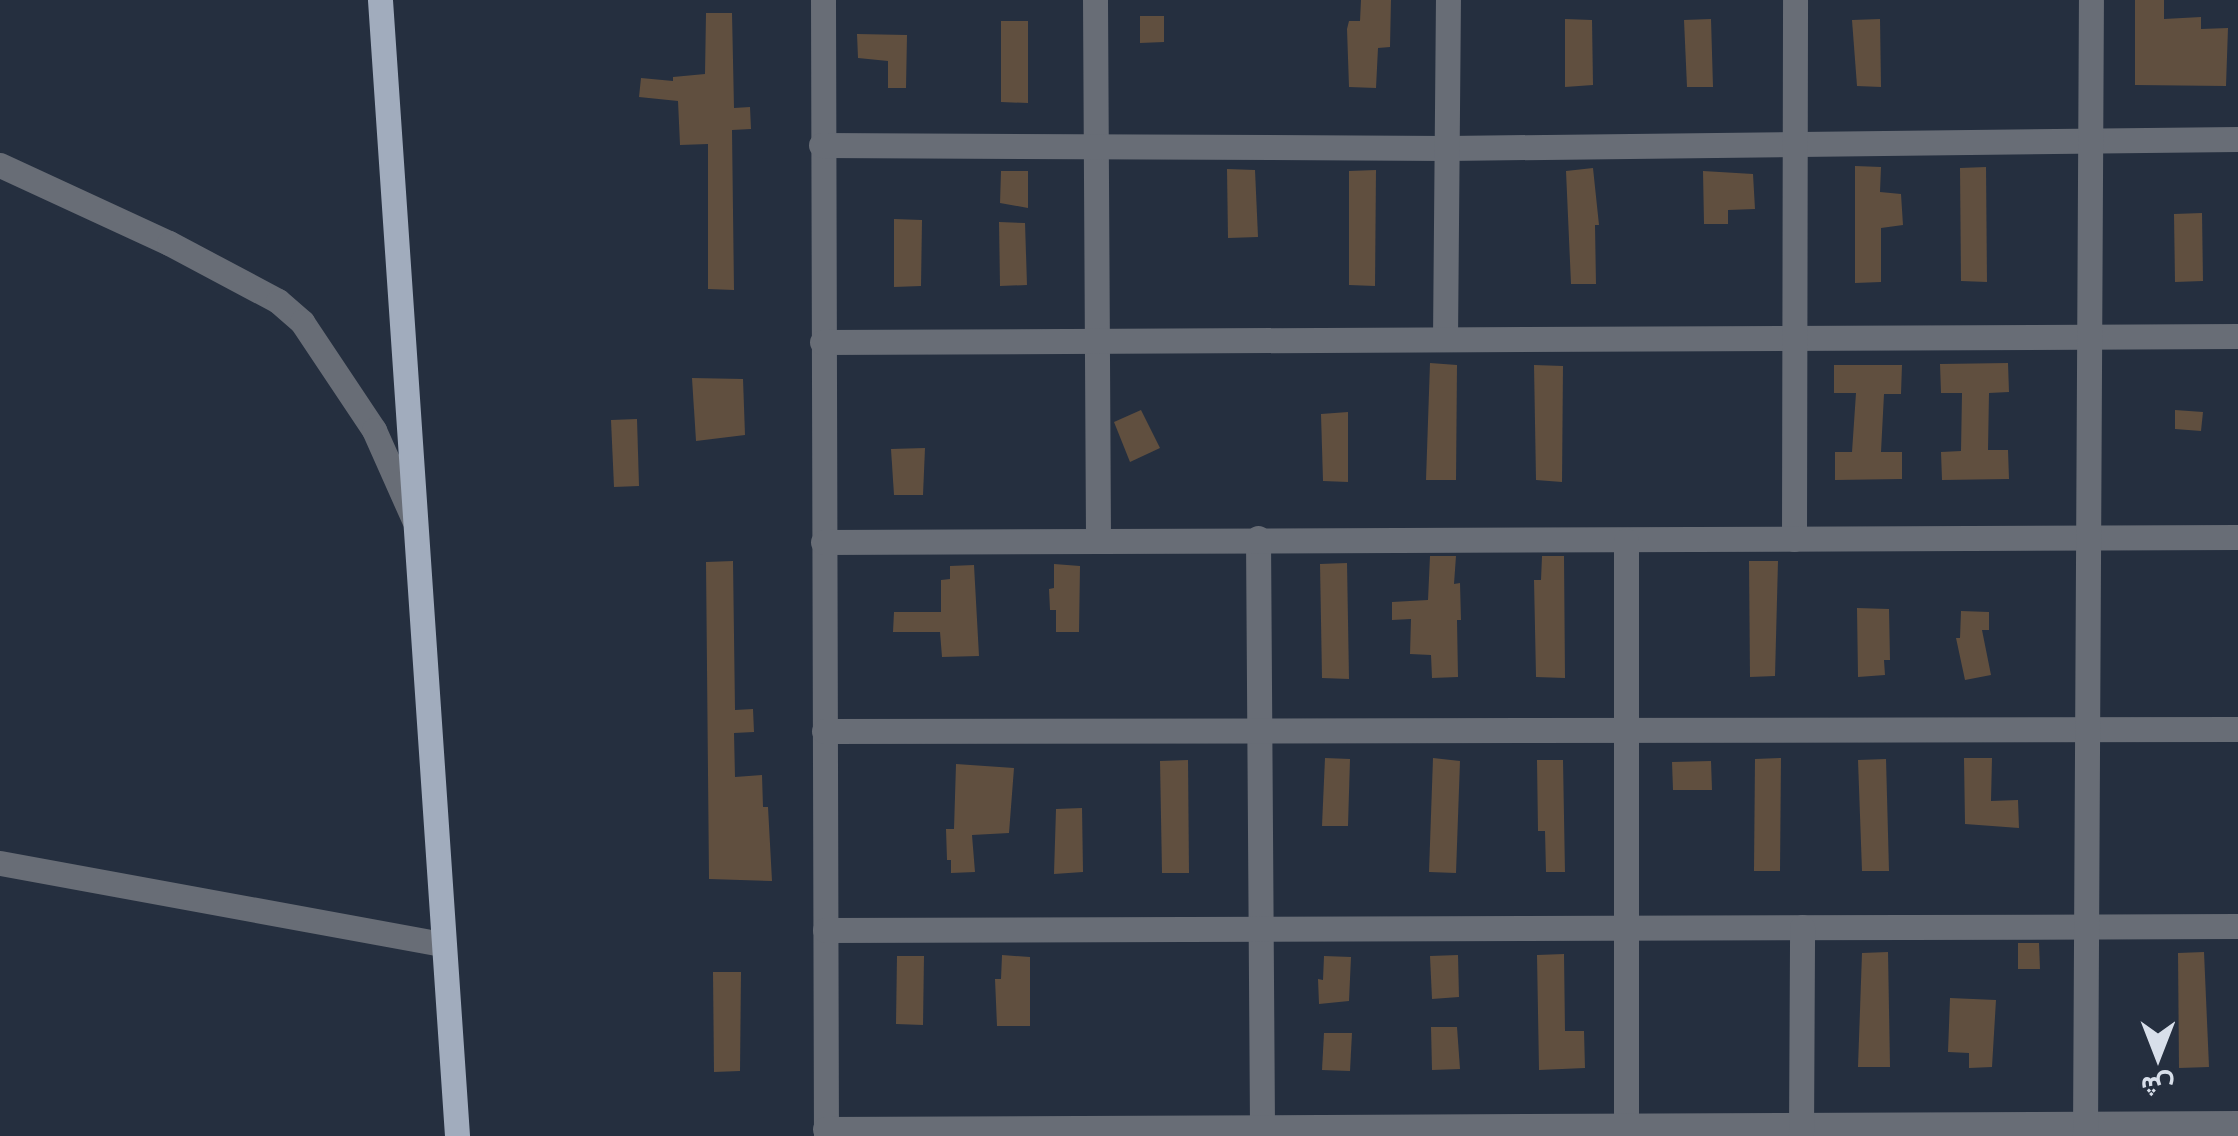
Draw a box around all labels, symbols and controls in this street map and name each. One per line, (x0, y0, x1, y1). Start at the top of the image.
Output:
north arrow (2108, 1006, 2208, 1106)
text: ش (2141, 1071, 2175, 1102)

